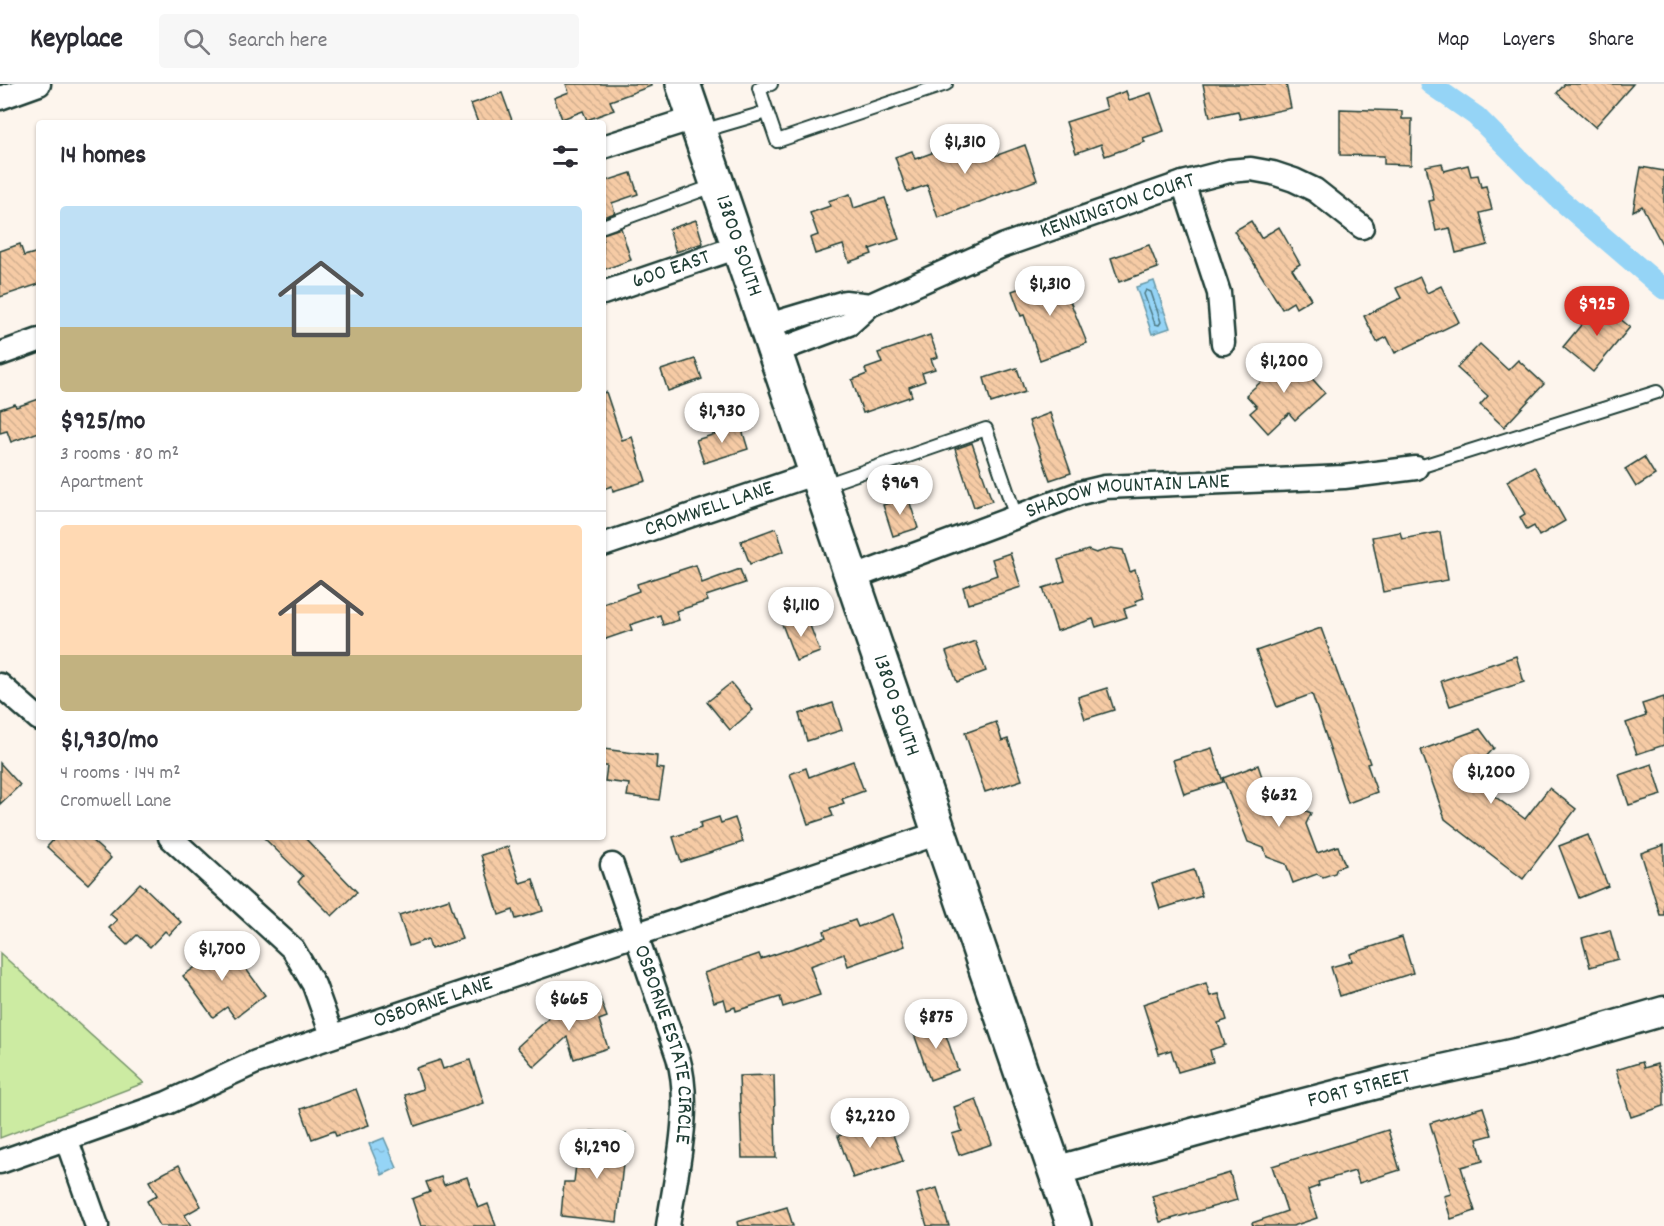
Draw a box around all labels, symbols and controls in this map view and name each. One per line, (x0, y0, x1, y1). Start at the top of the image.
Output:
search box (159, 14, 579, 68)
text: Keyplace (30, 21, 123, 61)
icon: search (180, 25, 213, 58)
text: Search here (228, 26, 327, 57)
text: Map (1438, 26, 1469, 56)
text: Layers (1502, 26, 1555, 56)
text: Share (1588, 26, 1634, 56)
pin: $1,310 (916, 124, 1014, 175)
text: $1,310 (944, 129, 986, 157)
text: 14 homes (60, 138, 146, 175)
icon: filters (549, 140, 582, 173)
street label: KENNINGTON COURT (1036, 165, 1198, 247)
street label: 13800 SOUTH (707, 191, 770, 301)
street label: 600 EAST (628, 242, 714, 297)
icon: home (267, 245, 375, 353)
pin: $1,310 (1001, 266, 1099, 317)
text: $1,310 (1029, 271, 1071, 299)
pin: $925 (1561, 286, 1633, 337)
text: $925 (1578, 291, 1616, 319)
pin: $1,200 (1235, 343, 1333, 394)
text: $1,200 (1260, 348, 1308, 376)
pin: $1,930 (673, 393, 771, 444)
text: $1,930 (698, 398, 746, 426)
text: $925/mo (60, 404, 145, 441)
text: 3 rooms · 80 m² (60, 441, 179, 469)
pin: $969 (864, 465, 936, 516)
street label: SHADOW MOUNTAIN LANE (1021, 466, 1230, 527)
text: Apartment (60, 469, 143, 497)
text: $969 (881, 470, 919, 498)
street label: CROMWELL LANE (640, 473, 778, 545)
icon: home (267, 564, 375, 672)
pin: $1,110 (752, 587, 850, 638)
text: $1,110 (782, 592, 820, 620)
street label: 13800 SOUTH (864, 651, 928, 761)
text: $1,930/mo (60, 723, 158, 760)
pin: $1,200 (1442, 754, 1540, 805)
text: $1,200 (1467, 759, 1515, 787)
text: 4 rooms · 144 m² (60, 760, 181, 788)
pin: $632 (1243, 777, 1315, 828)
text: $632 (1260, 782, 1298, 810)
text: Cromwell Lane (60, 788, 171, 816)
pin: $1,700 (173, 931, 271, 982)
text: $1,700 (198, 936, 246, 964)
street label: OSBORNE ESTATE CIRCLE (625, 941, 700, 1145)
street label: OSBORNE LANE (370, 968, 497, 1037)
pin: $665 (533, 981, 605, 1032)
text: $665 (550, 986, 589, 1014)
pin: $875 (900, 999, 972, 1050)
text: $875 (918, 1004, 954, 1032)
street label: FORT STREET (1304, 1061, 1414, 1117)
pin: $2,220 (821, 1098, 919, 1149)
text: $2,220 (844, 1103, 896, 1131)
pin: $1,290 (548, 1129, 646, 1180)
text: $1,290 (573, 1134, 621, 1162)

